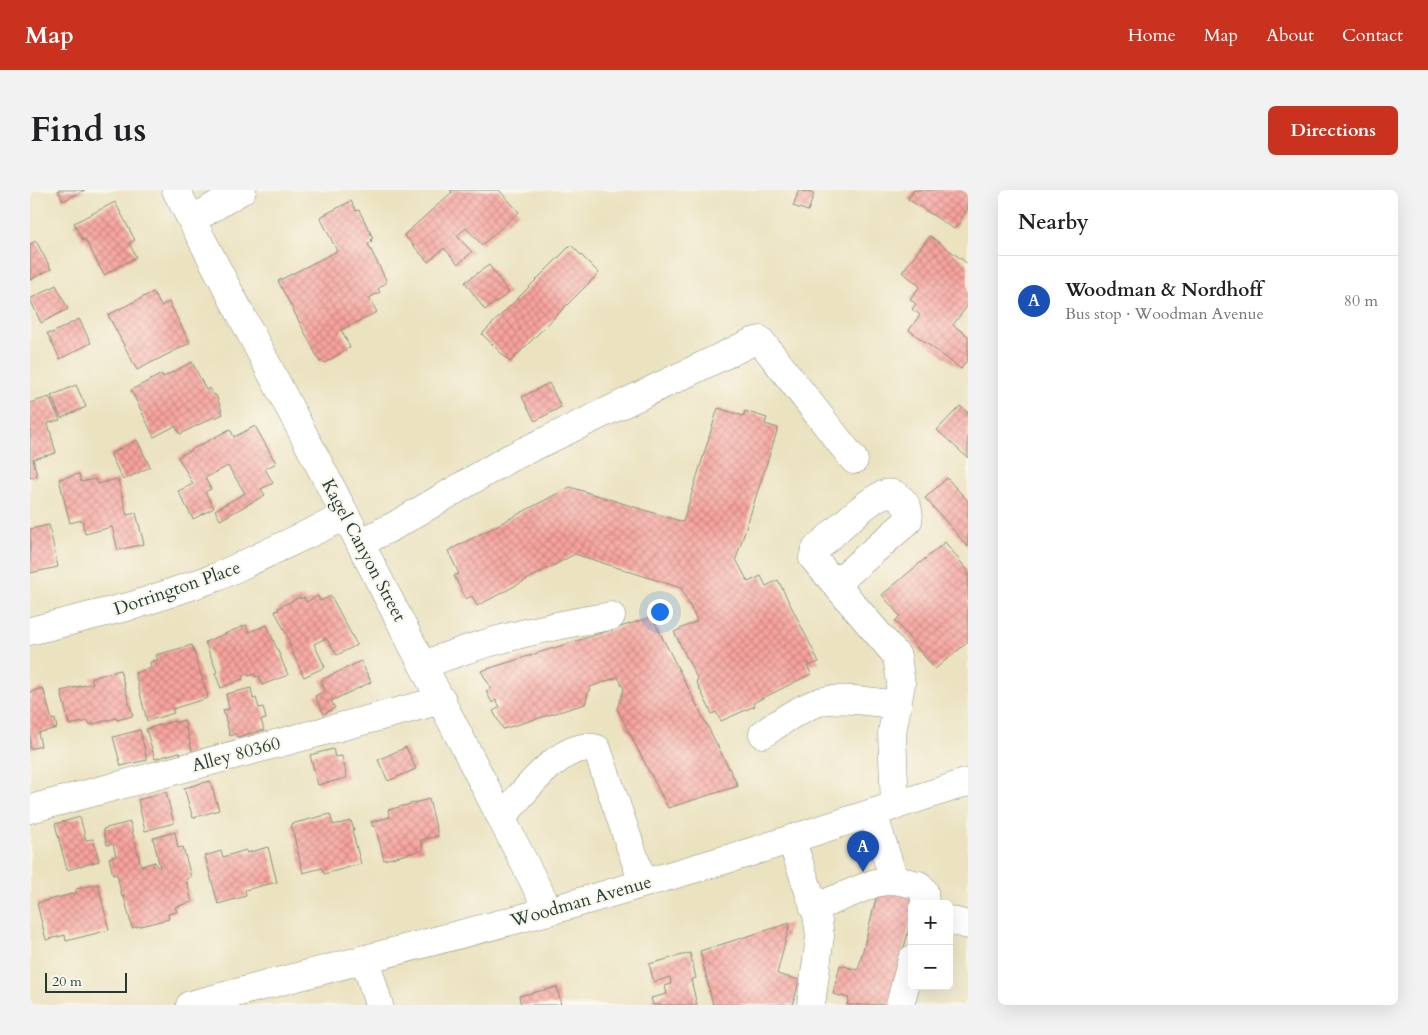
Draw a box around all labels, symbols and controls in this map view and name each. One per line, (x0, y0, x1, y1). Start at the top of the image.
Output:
text: Map (25, 19, 74, 52)
text: Home (1128, 23, 1176, 48)
text: Map (1204, 23, 1238, 48)
text: About (1266, 23, 1314, 48)
text: Contact (1342, 23, 1403, 48)
text: Find us (30, 106, 146, 154)
button: Directions (1268, 106, 1398, 155)
text: Nearby (1018, 208, 1089, 237)
text: Woodman & Nordhoff (1065, 277, 1262, 303)
text: A (1028, 290, 1040, 312)
text: 80 m (1344, 290, 1378, 312)
text: Bus stop · Woodman Avenue (1065, 303, 1264, 325)
street label: Kagel Canyon Street (315, 475, 412, 626)
street label: Dorrington Place (110, 555, 244, 622)
your location (647, 599, 673, 625)
street label: Alley 80360 (189, 731, 283, 778)
pin: A (847, 831, 879, 872)
street label: Woodman Avenue (507, 869, 654, 934)
map controls (908, 900, 953, 990)
button: + (908, 900, 953, 945)
button: − (908, 945, 953, 990)
scale bar (45, 970, 128, 993)
text: 20 m (52, 972, 82, 991)

